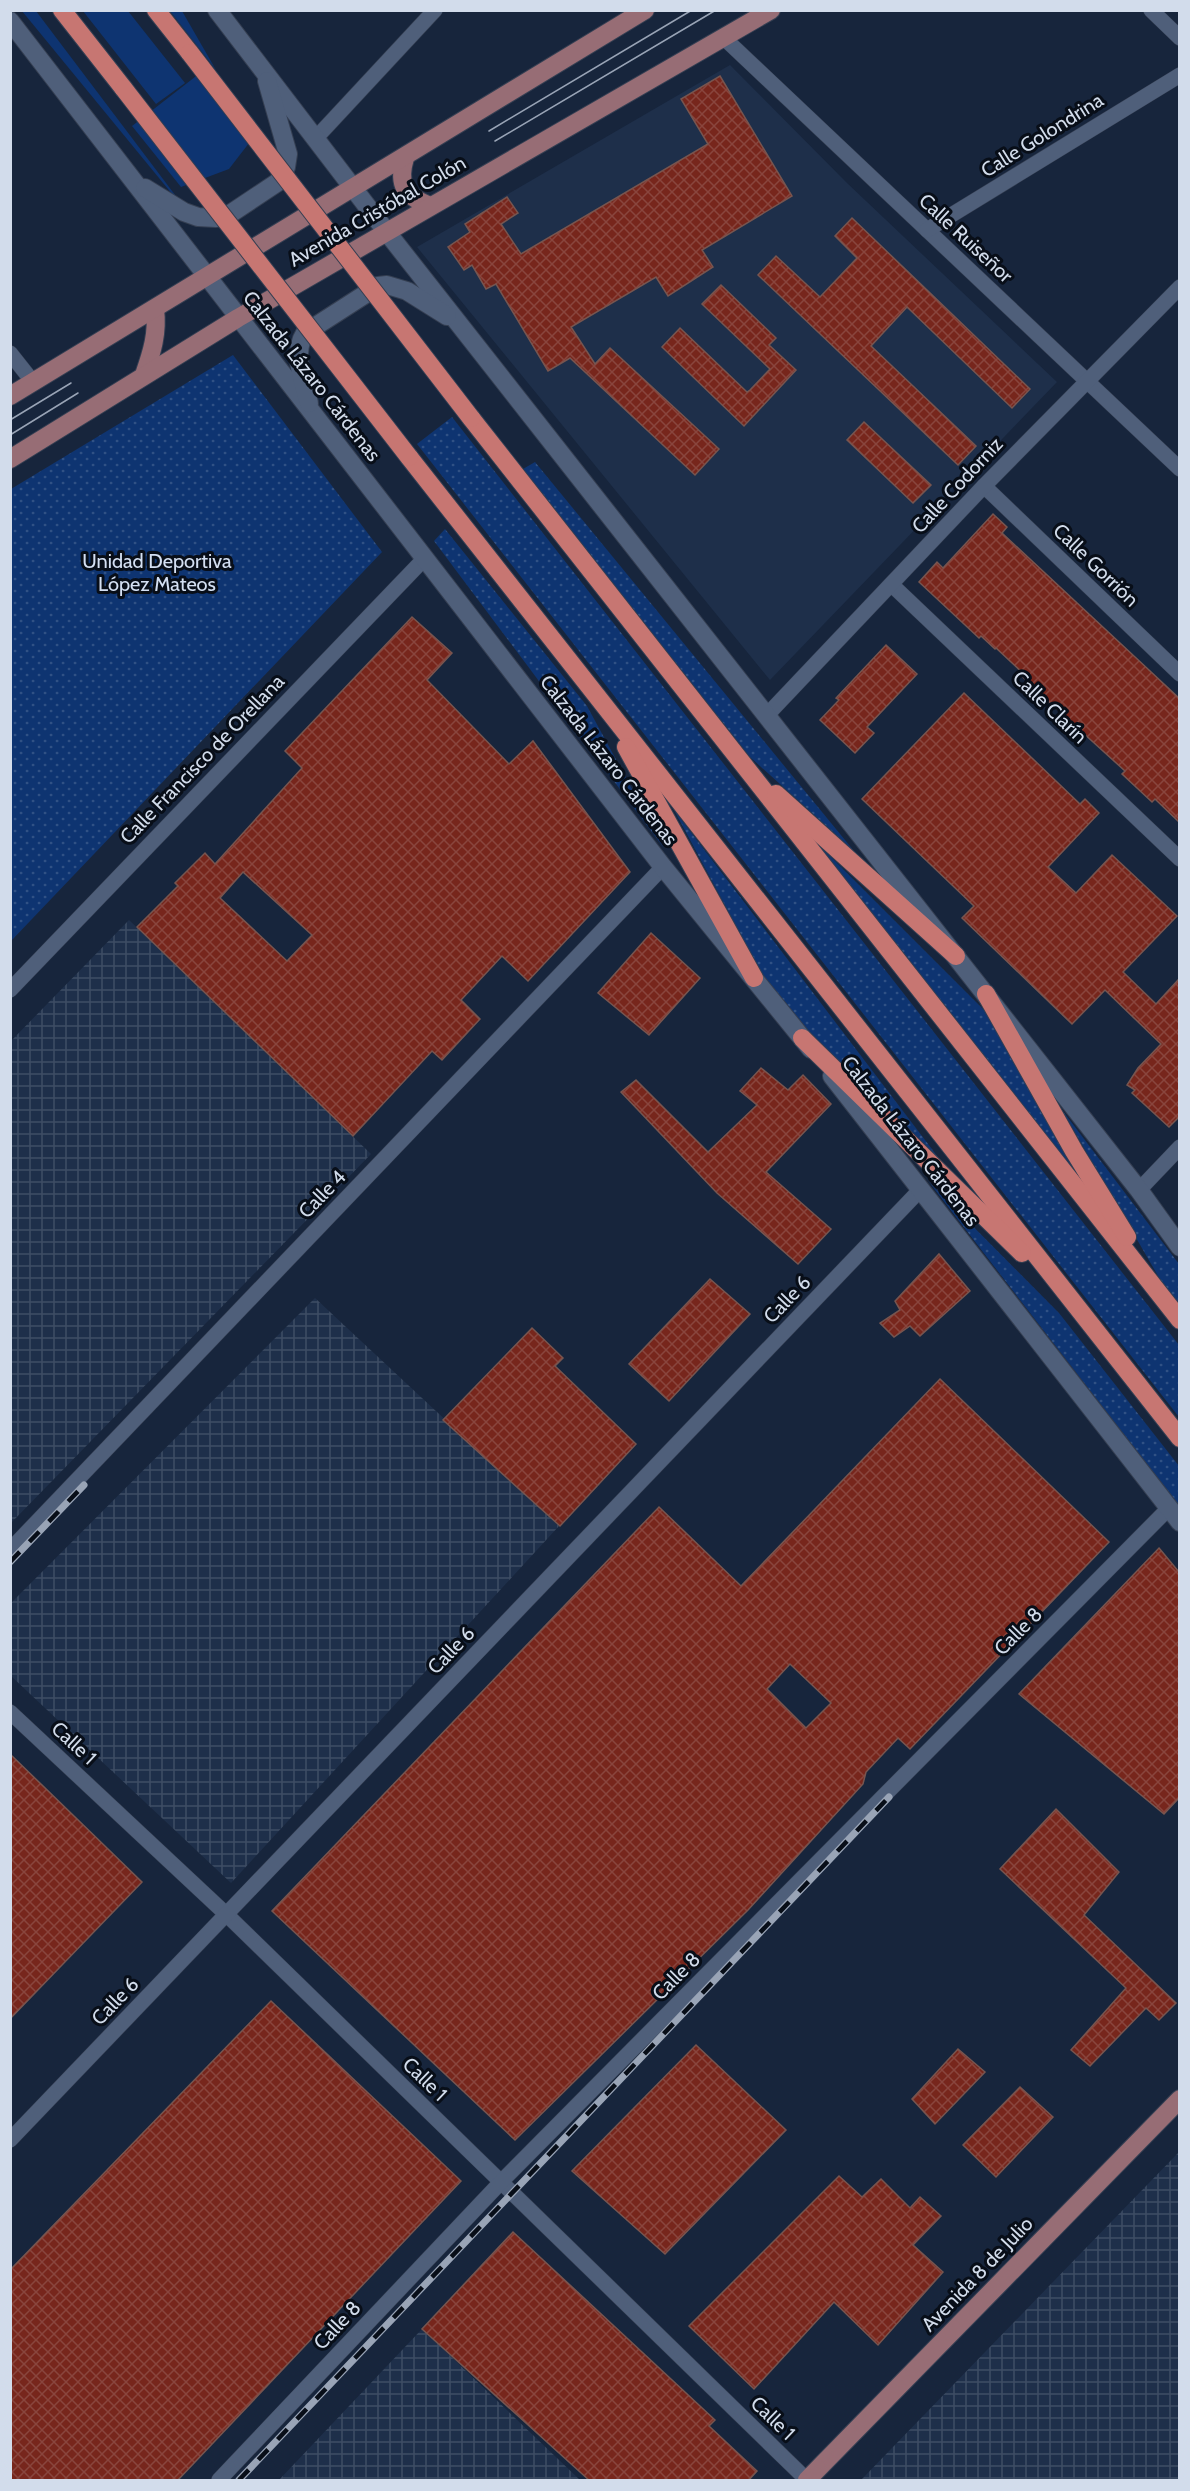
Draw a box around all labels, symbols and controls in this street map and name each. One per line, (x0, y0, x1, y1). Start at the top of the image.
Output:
street label: Calle Golondrina (976, 88, 1108, 182)
street label: Avenida Cristóbal Colón (284, 150, 470, 272)
street label: Calle Ruiseñor (914, 188, 1018, 288)
street label: Calzada Lázaro Cárdenas (238, 286, 386, 466)
street label: Calle Codorniz (907, 432, 1007, 538)
street label: Calle Gorrión (1048, 518, 1144, 612)
park label: Unidad Deportiva López Mateos (82, 549, 232, 596)
street label: Calle Clarín (1008, 666, 1092, 748)
street label: Calle Francisco de Orellana (115, 669, 289, 849)
street label: Calzada Lázaro Cárdenas (535, 670, 683, 850)
street label: Calzada Lázaro Cárdenas (837, 1051, 985, 1231)
street label: Calle 4 (293, 1165, 351, 1223)
street label: Calle 6 (758, 1270, 816, 1328)
street label: Calle 8 (989, 1602, 1047, 1660)
street label: Calle 6 (422, 1621, 480, 1679)
street label: Calle 1 (47, 1716, 101, 1770)
street label: Calle 8 (647, 1947, 705, 2005)
street label: Calle 6 (86, 1972, 144, 2030)
street label: Calle 1 (398, 2052, 452, 2106)
street label: Avenida 8 de Julio (916, 2212, 1038, 2336)
street label: Calle 8 (308, 2296, 366, 2354)
street label: Calle 1 (746, 2391, 800, 2445)

